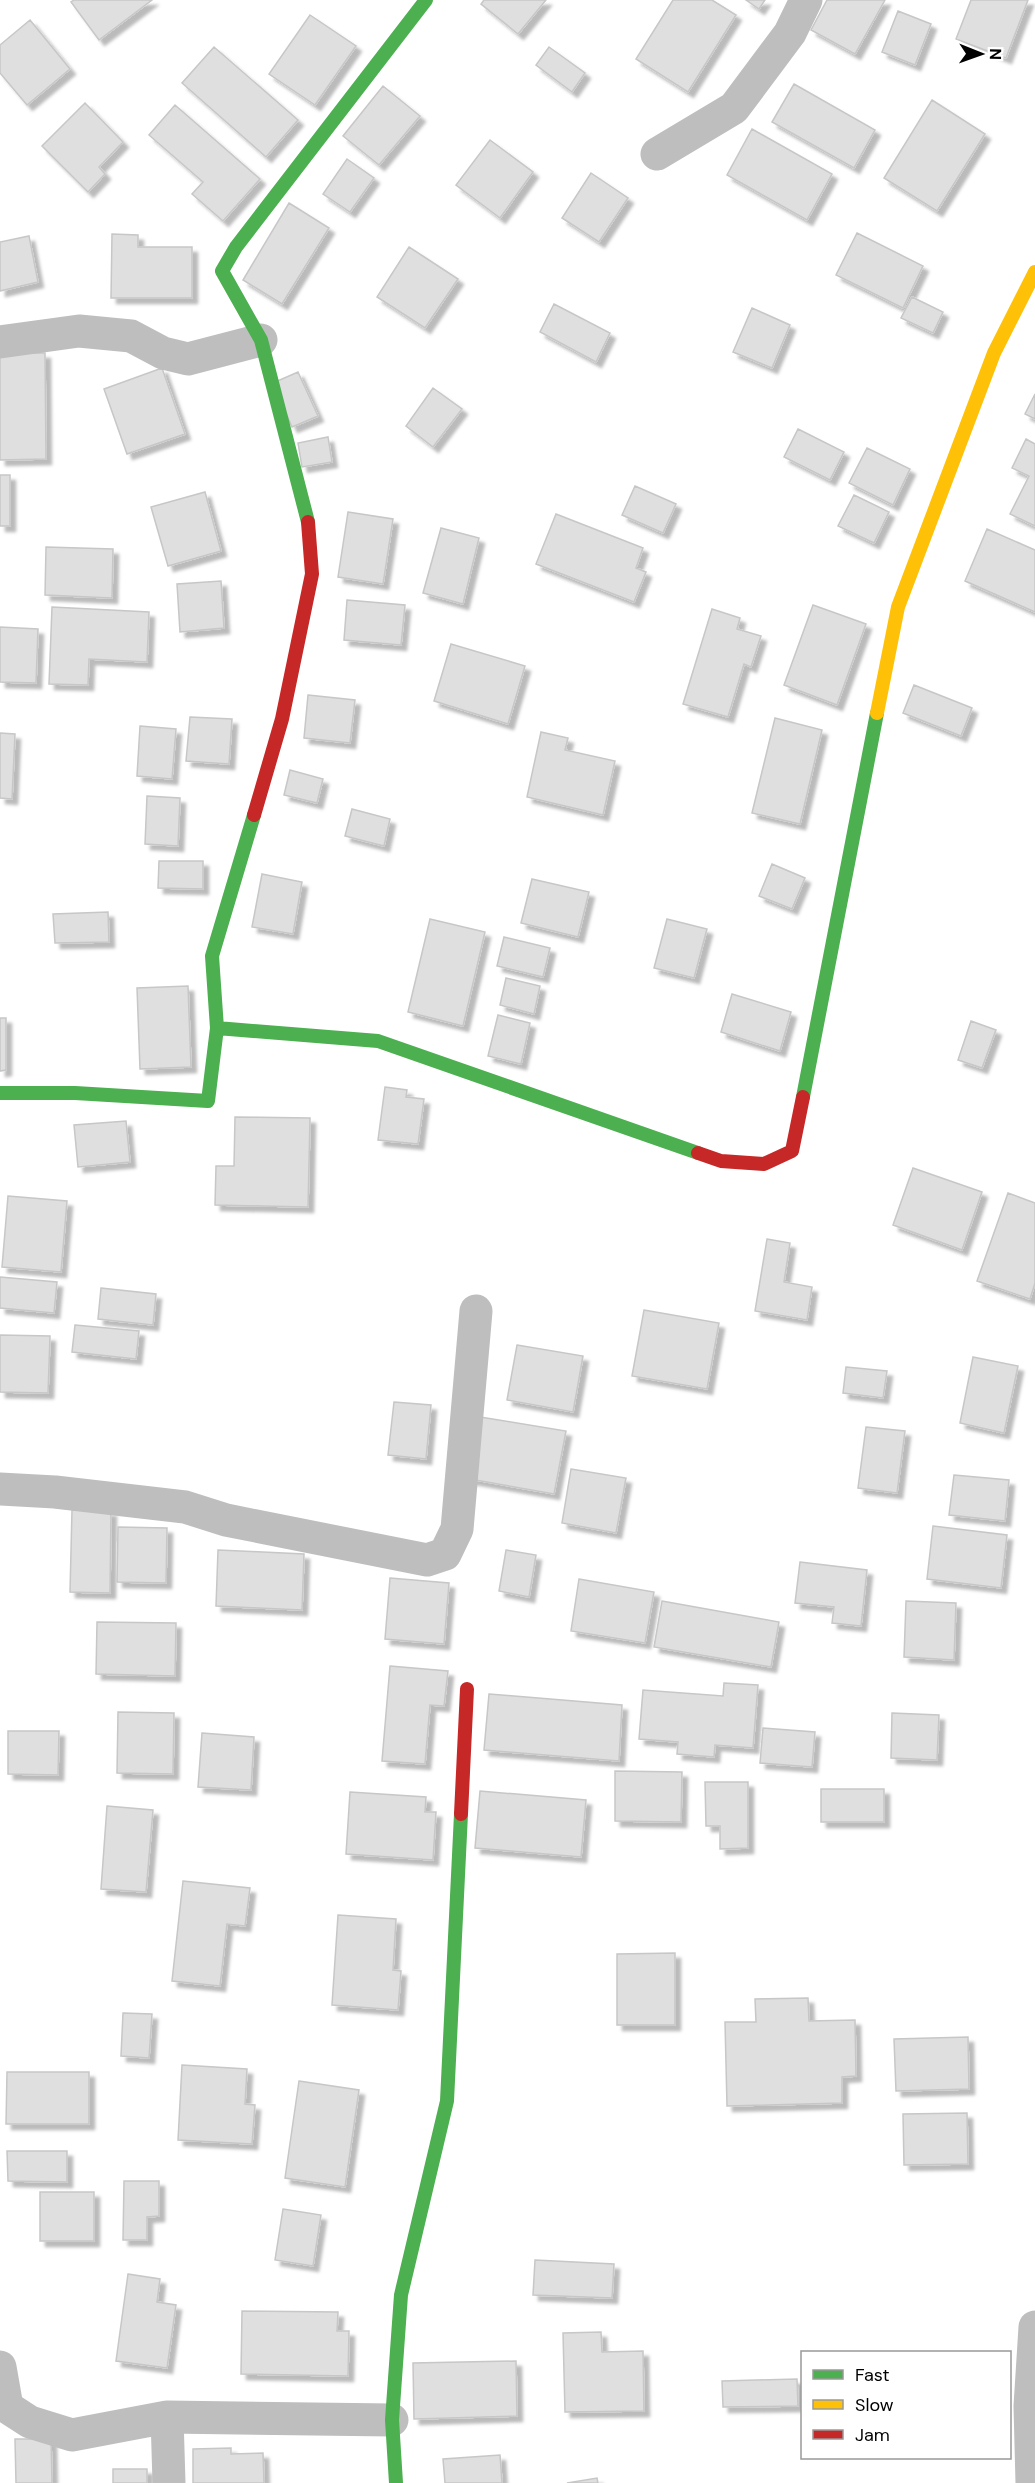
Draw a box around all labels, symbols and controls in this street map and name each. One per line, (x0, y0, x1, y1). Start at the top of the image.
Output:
north arrow (951, 24, 1011, 84)
text: N (985, 48, 1006, 60)
legend (801, 2351, 1011, 2459)
text: Fast (855, 2363, 890, 2387)
text: Slow (855, 2393, 894, 2417)
text: Jam (855, 2423, 890, 2447)

